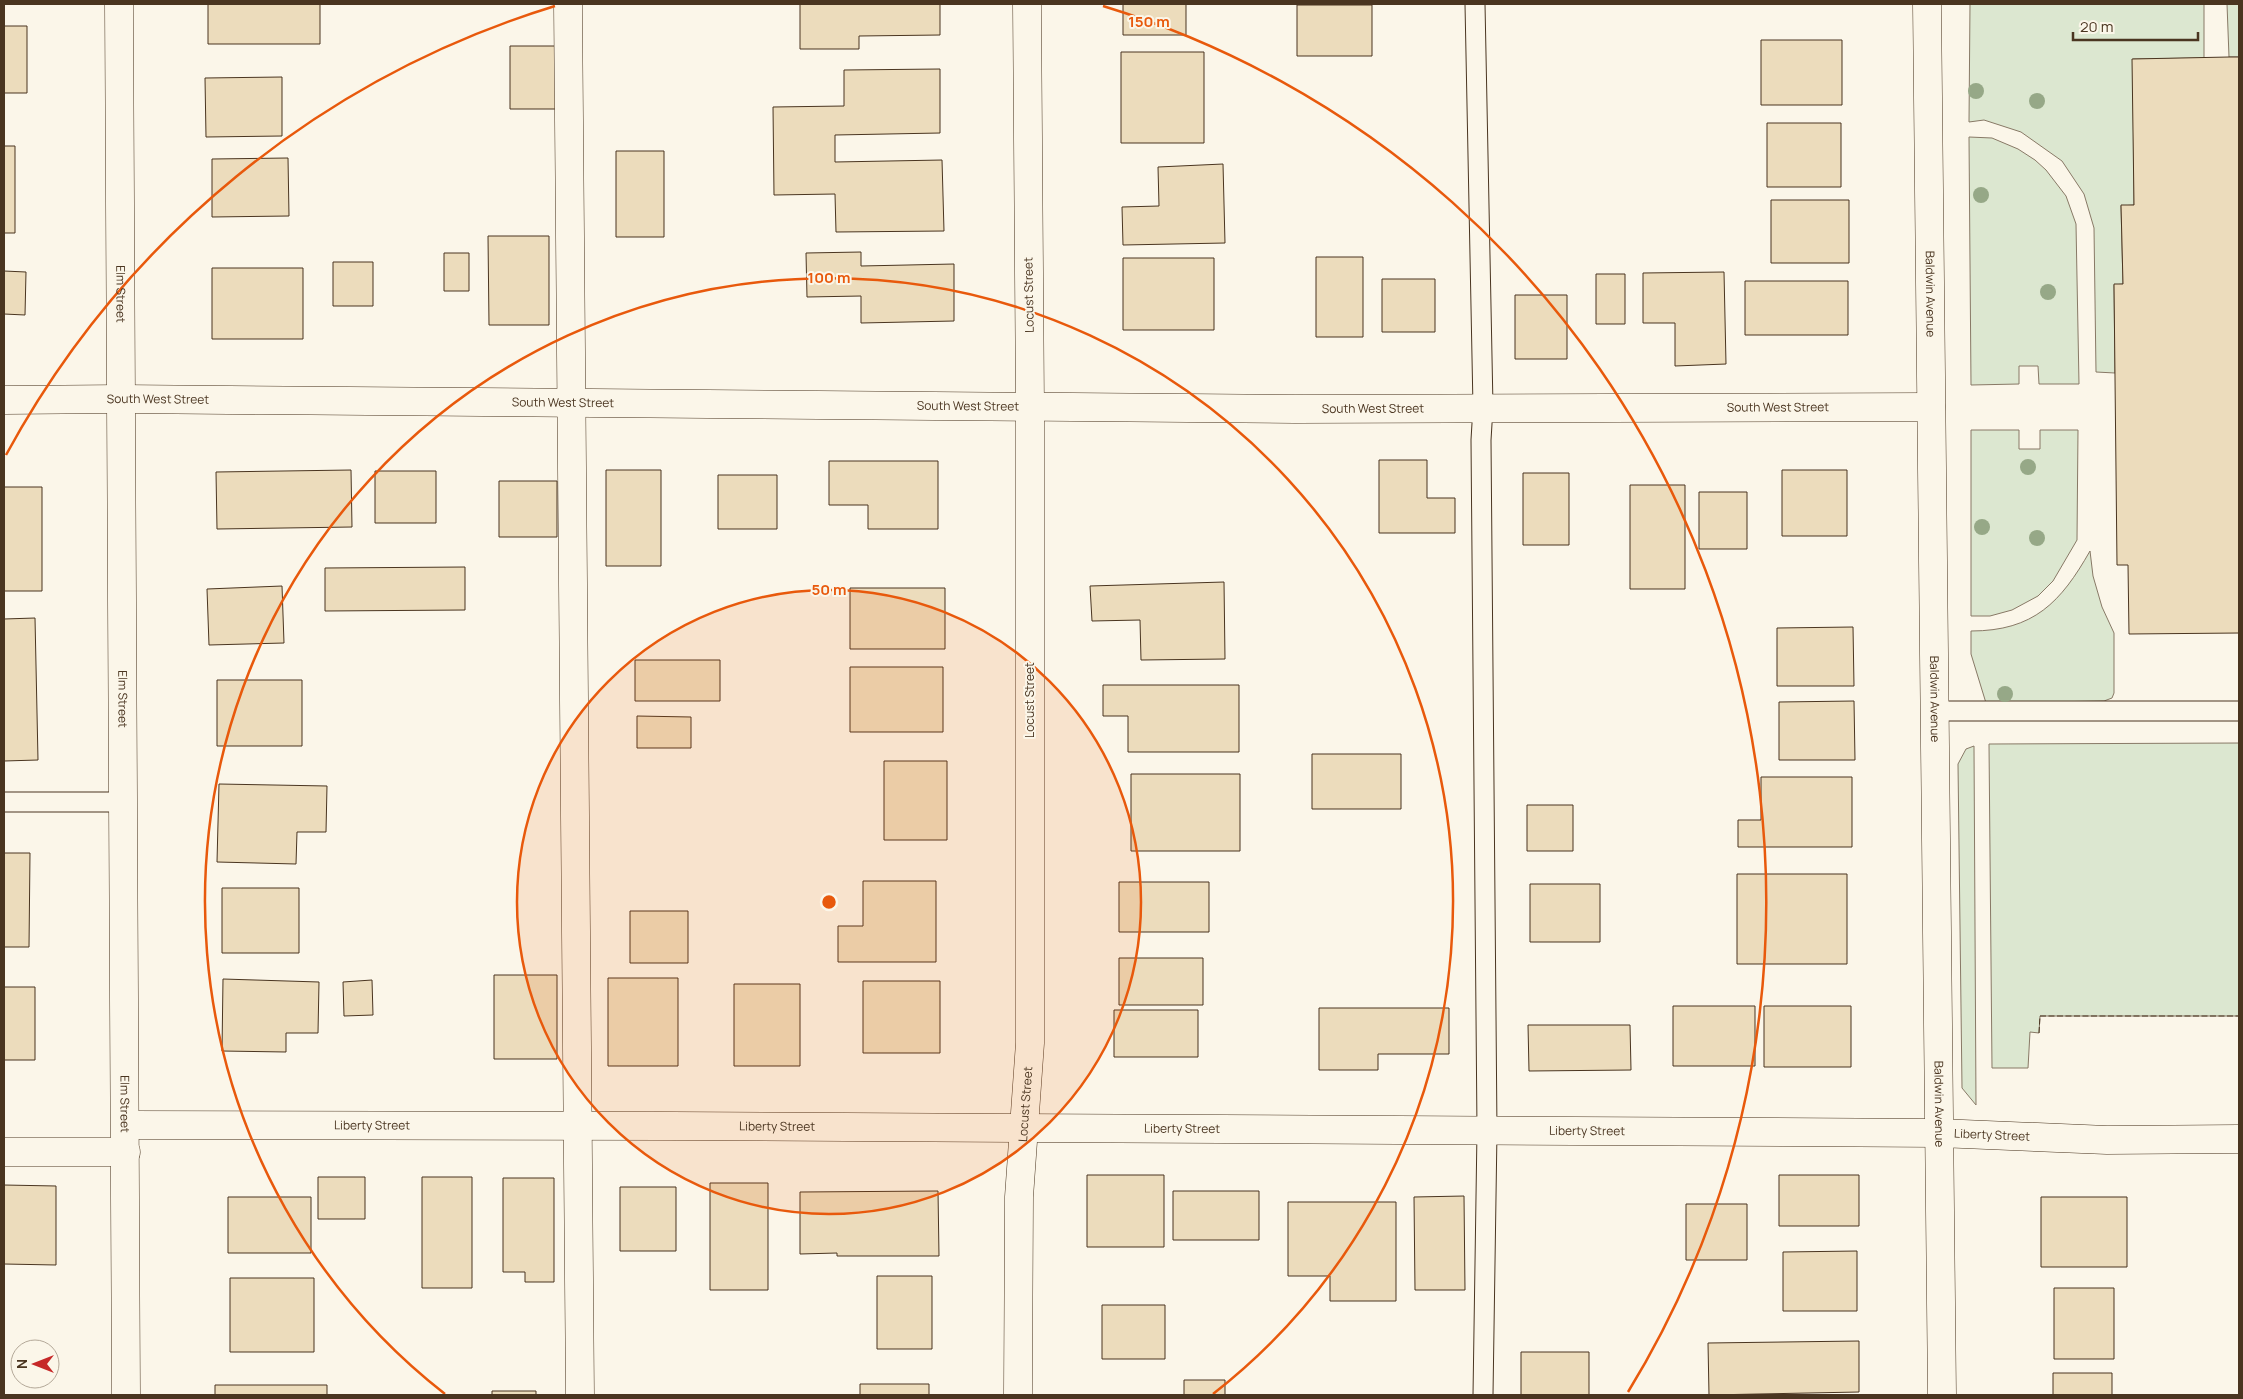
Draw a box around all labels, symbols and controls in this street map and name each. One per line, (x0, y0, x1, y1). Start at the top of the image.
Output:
scale bar (2073, 10, 2198, 42)
text: 150 m (1128, 11, 1170, 32)
text: 20 m (2080, 16, 2113, 37)
street label: Baldwin Avenue (1922, 251, 1940, 337)
street label: Locust Street (1019, 257, 1038, 333)
street label: Elm Street (112, 265, 130, 323)
text: 100 m (808, 267, 850, 288)
street label: South West Street (107, 390, 209, 408)
street label: South West Street (512, 393, 614, 411)
street label: South West Street (917, 397, 1019, 415)
street label: South West Street (1727, 398, 1829, 416)
street label: South West Street (1322, 400, 1424, 417)
text: 50 m (811, 579, 847, 600)
street label: Baldwin Avenue (1926, 656, 1944, 742)
street label: Locust Street (1021, 662, 1038, 738)
street label: Elm Street (114, 670, 132, 728)
centre of rings (820, 893, 838, 911)
street label: Baldwin Avenue (1930, 1061, 1948, 1147)
street label: Locust Street (1014, 1066, 1036, 1143)
street label: Elm Street (116, 1075, 134, 1133)
street label: Liberty Street (334, 1116, 410, 1134)
street label: Liberty Street (739, 1117, 815, 1135)
street label: Liberty Street (1144, 1120, 1220, 1137)
street label: Liberty Street (1549, 1122, 1625, 1139)
street label: Liberty Street (1954, 1125, 2031, 1145)
north arrow (10, 1339, 60, 1389)
text: N (12, 1359, 31, 1369)

